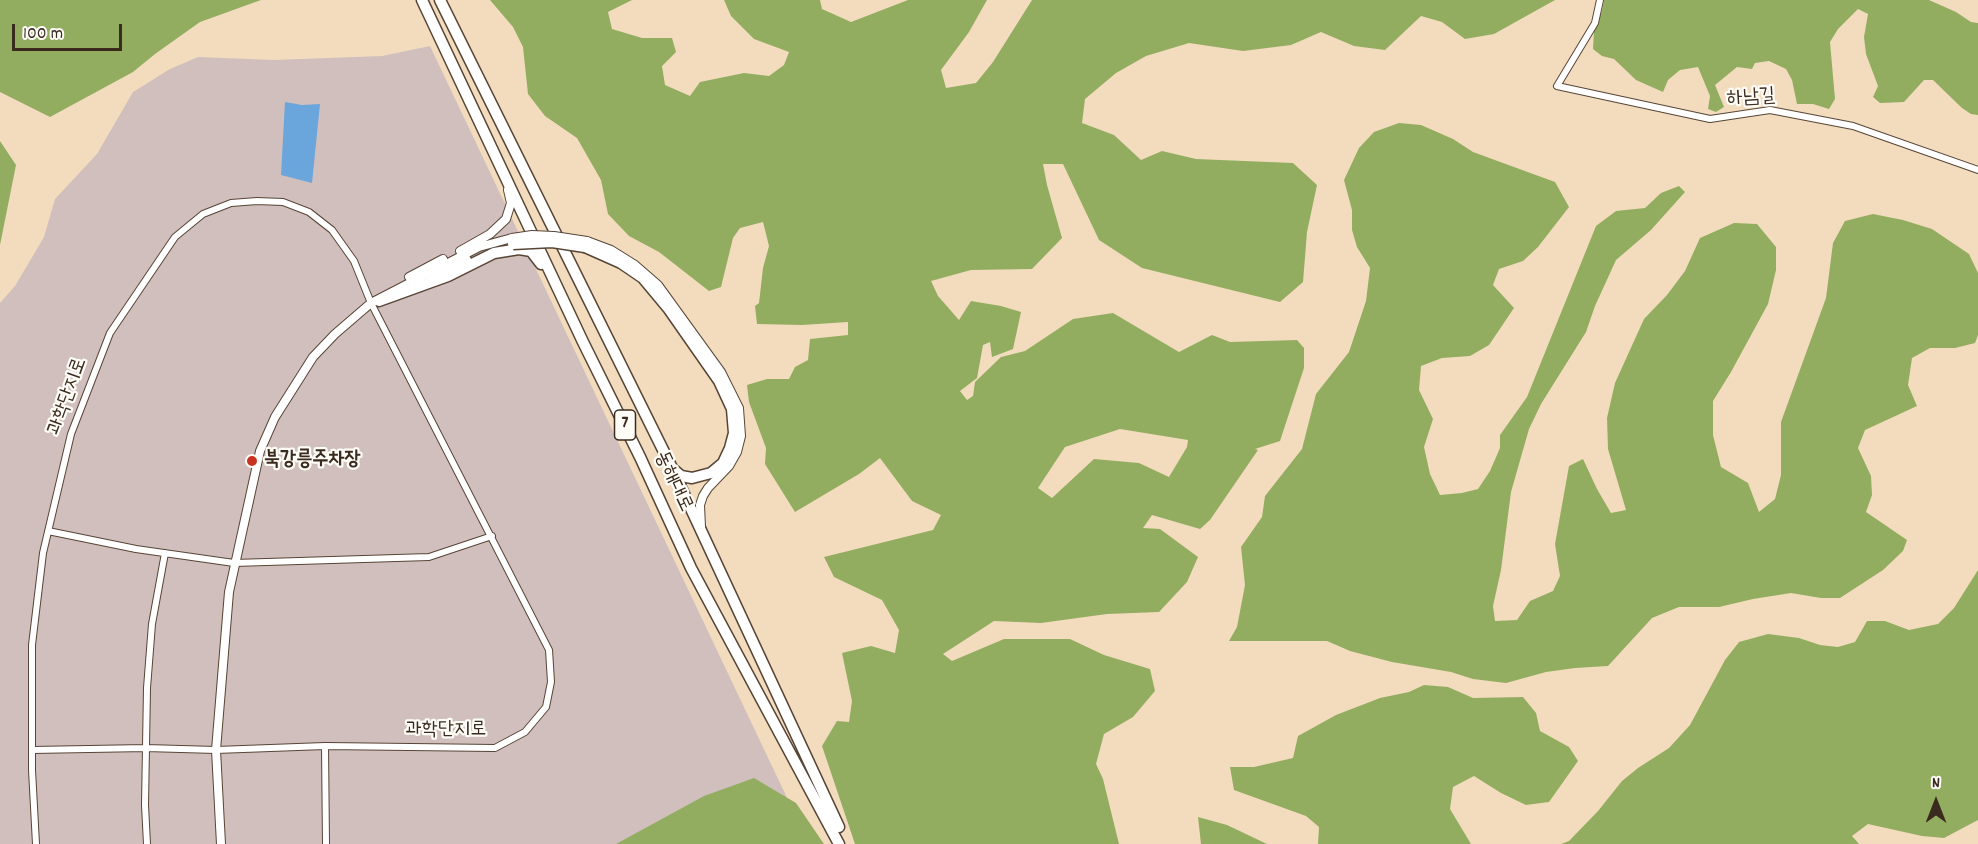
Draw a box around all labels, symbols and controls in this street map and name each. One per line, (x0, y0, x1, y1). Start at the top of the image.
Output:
scale bar (15, 12, 124, 50)
text: 100 m (23, 22, 63, 47)
street label: 하남길 (1726, 85, 1776, 113)
street label: 과학단지로 (44, 355, 94, 439)
road number: 7 (614, 410, 636, 440)
street label: 동해대로 (648, 448, 696, 516)
place label: 북강릉주차장 (264, 449, 361, 473)
marker: 북강릉주차장 (245, 454, 259, 468)
street label: 과학단지로 (406, 719, 486, 743)
north arrow (1906, 772, 1966, 832)
text: N (1932, 772, 1940, 795)

